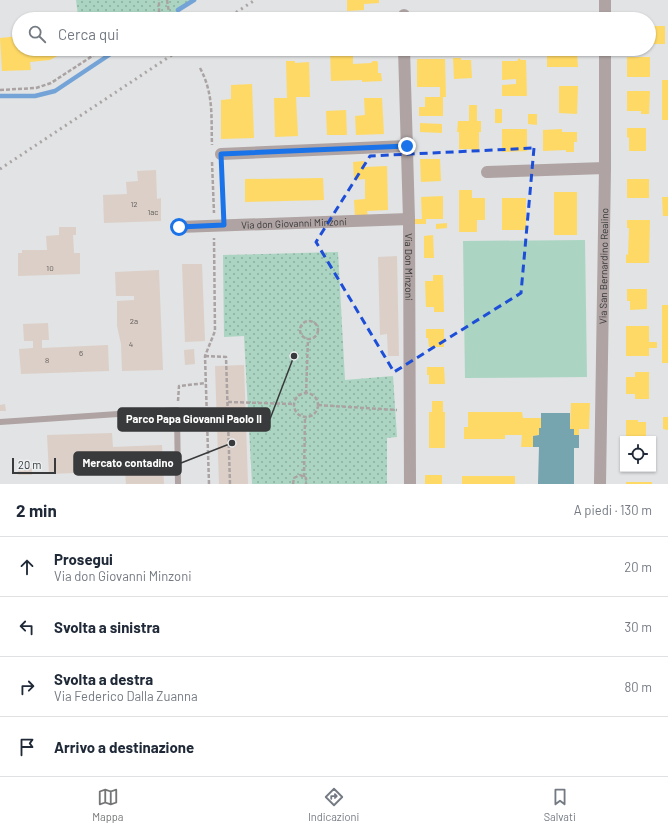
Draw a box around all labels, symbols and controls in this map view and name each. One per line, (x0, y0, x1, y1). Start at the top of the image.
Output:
search box (12, 12, 656, 56)
icon: search (26, 23, 48, 45)
text: Cerca qui (58, 25, 119, 43)
route end (398, 137, 416, 155)
house number: 12 (130, 199, 138, 209)
house number: 1ac (147, 207, 159, 217)
street label: Via San Bernardino Realino (597, 208, 610, 324)
street label: Via don Giovanni Minzoni (241, 215, 347, 231)
route start (170, 218, 188, 236)
street label: Via Don Minzoni (403, 233, 415, 301)
house number: 10 (46, 263, 54, 273)
house number: 2a (130, 316, 138, 326)
house number: 4 (129, 339, 133, 349)
house number: 6 (79, 348, 83, 358)
house number: 8 (45, 355, 49, 365)
callout: Parco Papa Giovanni Paolo II (118, 408, 270, 431)
text: Parco Papa Giovanni Paolo II (126, 412, 262, 425)
map controls (620, 436, 656, 472)
button: locate (620, 436, 656, 472)
callout: Mercato contadino (74, 452, 181, 475)
scale bar (12, 456, 56, 475)
text: Mercato contadino (82, 456, 174, 469)
text: 20 m (18, 458, 41, 471)
text: 2 min (16, 500, 57, 520)
text: A piedi · 130 m (574, 502, 652, 518)
text: Prosegui (54, 550, 113, 568)
icon: ahead (16, 556, 38, 578)
text: 20 m (624, 559, 652, 575)
text: Via don Giovanni Minzoni (54, 568, 192, 584)
icon: left (16, 616, 38, 638)
text: Svolta a sinistra (54, 618, 160, 636)
text: 30 m (625, 619, 652, 635)
text: Svolta a destra (54, 670, 153, 688)
icon: right (16, 676, 38, 698)
text: 80 m (625, 679, 652, 695)
text: Via Federico Dalla Zuanna (54, 688, 198, 704)
icon: arrive (16, 736, 38, 758)
text: Arrivo a destinazione (54, 738, 194, 756)
tab: Mappa (92, 786, 123, 823)
tab: Indicazioni (308, 786, 359, 823)
tab: Salvati (544, 786, 576, 823)

